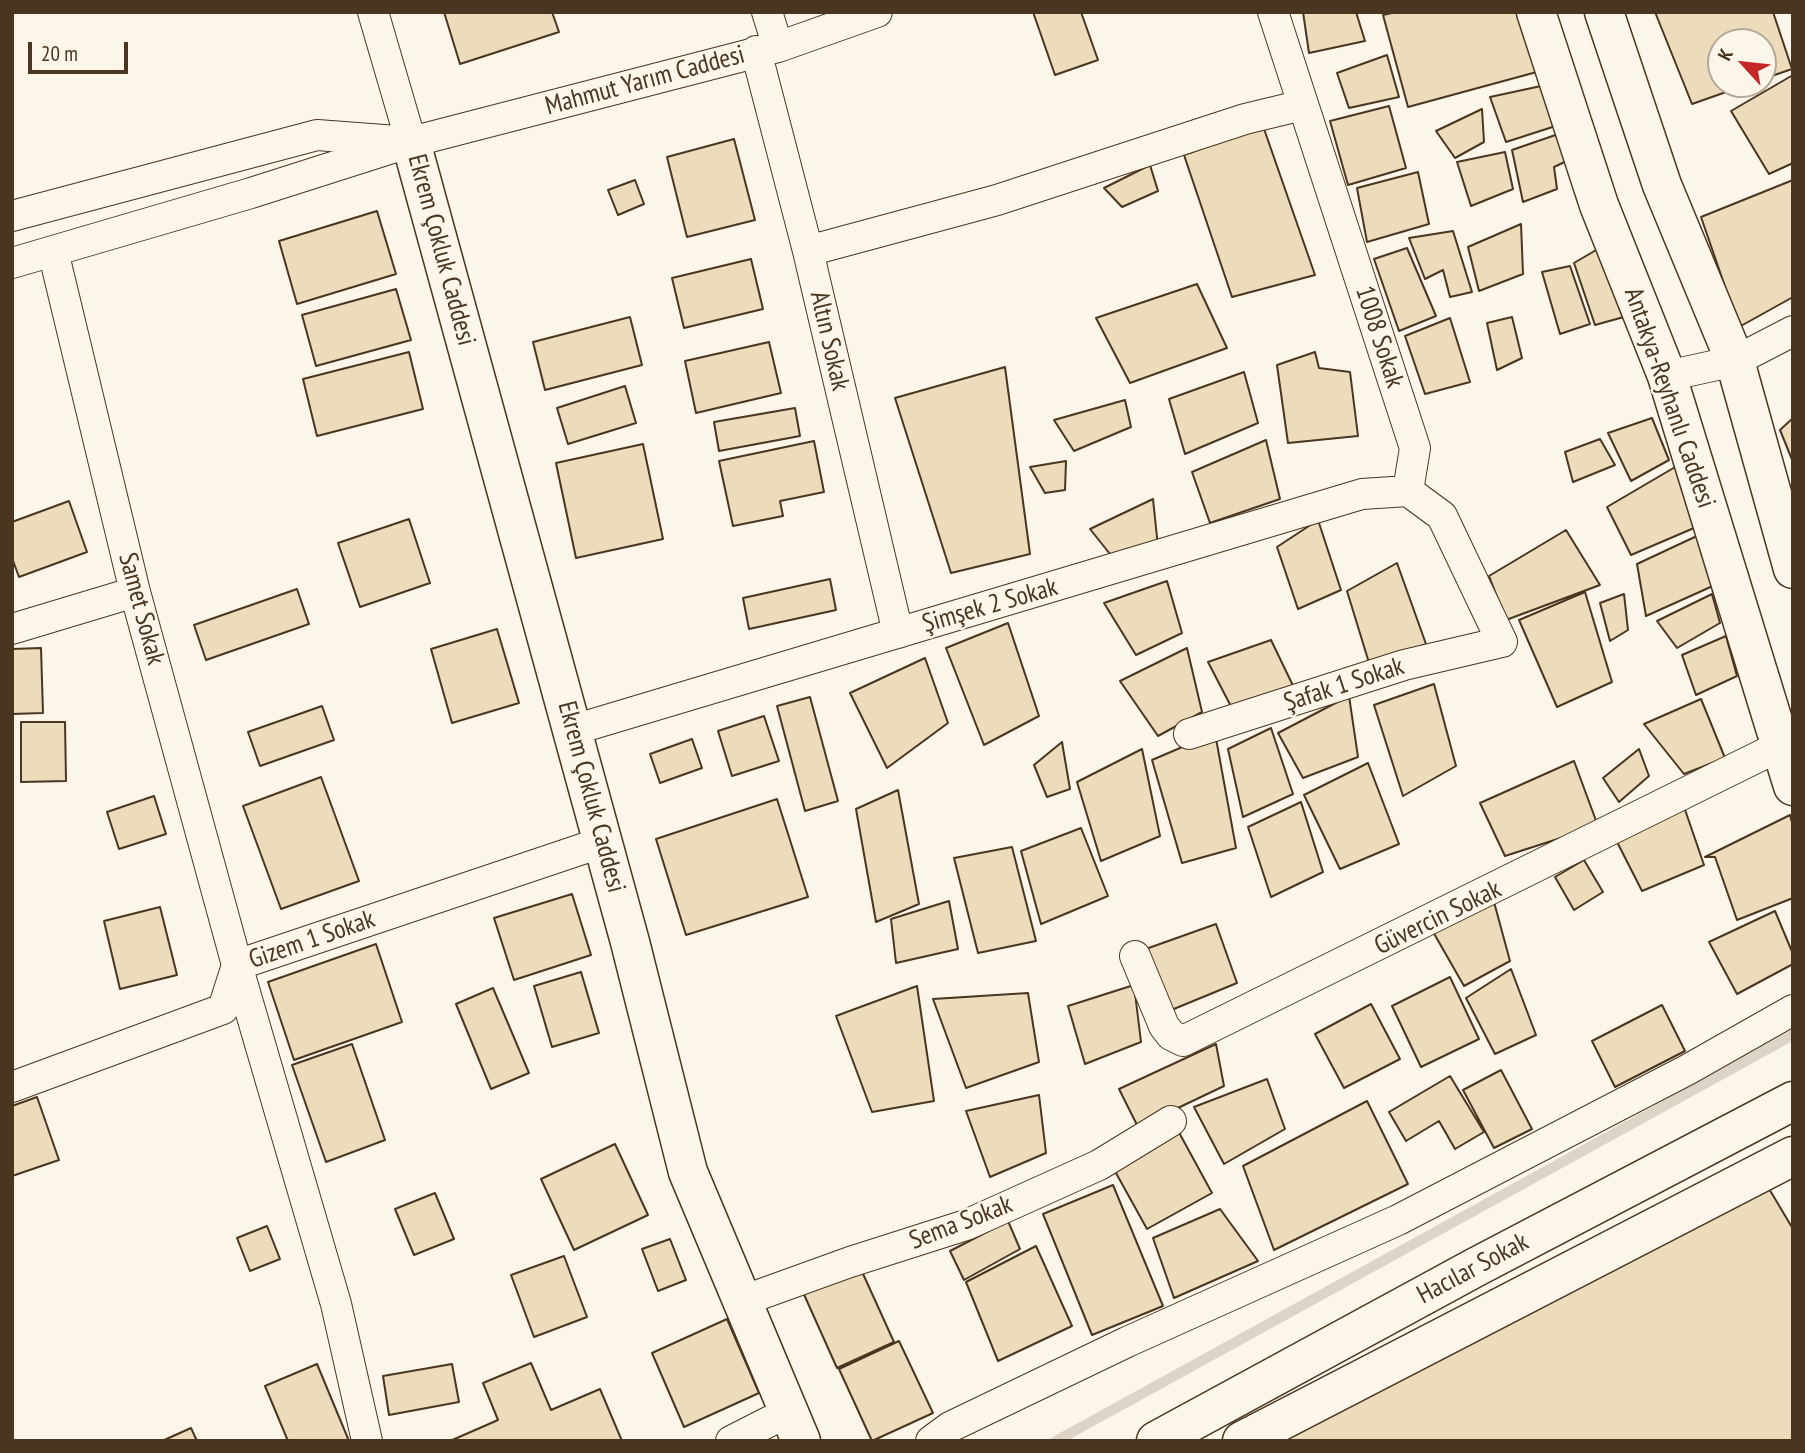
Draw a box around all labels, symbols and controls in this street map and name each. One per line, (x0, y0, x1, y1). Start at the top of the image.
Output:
scale bar (32, 28, 131, 72)
north arrow (1707, 28, 1777, 98)
street label: Mahmut Yarım Caddesi (542, 39, 748, 123)
text: 20 m (41, 40, 78, 67)
text: K (1712, 45, 1738, 64)
street label: Ekrem Çokluk Caddesi (400, 151, 482, 349)
street label: 1008 Sokak (1348, 282, 1410, 392)
street label: Antakya-Reyhanlı Caddesi (1617, 284, 1721, 512)
street label: Altın Sokak (802, 288, 856, 394)
street label: Samet Sokak (111, 550, 171, 668)
street label: Şimşek 2 Sokak (919, 572, 1061, 640)
street label: Şafak 1 Sokak (1280, 651, 1408, 719)
street label: Ekrem Çokluk Caddesi (550, 698, 632, 896)
street label: Güvercin Sokak (1370, 874, 1506, 962)
street label: Gizem 1 Sokak (245, 904, 379, 976)
street label: Sema Sokak (905, 1189, 1017, 1257)
street label: Hacılar Sokak (1412, 1227, 1534, 1311)

